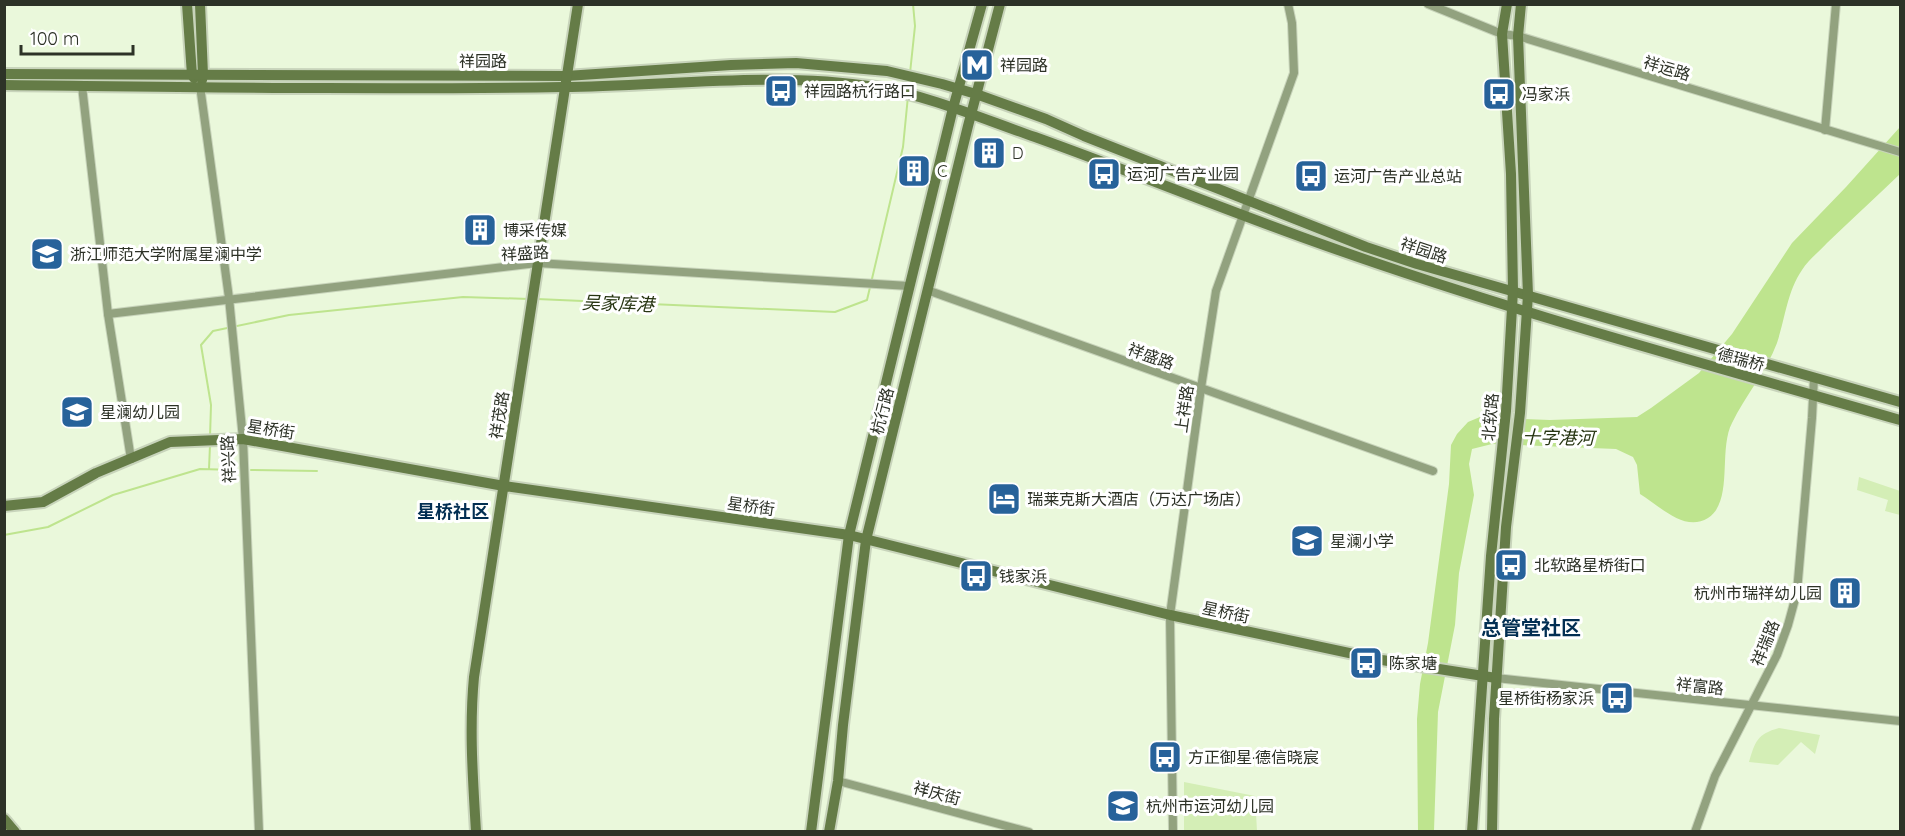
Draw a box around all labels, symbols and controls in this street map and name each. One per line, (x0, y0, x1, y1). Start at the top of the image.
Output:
scale bar (21, 18, 134, 56)
text: 100 m (30, 27, 79, 50)
metro station icon: 祥园路 (959, 47, 995, 83)
street label: 祥园路 (459, 51, 507, 71)
street label: 祥运路 (1641, 51, 1693, 85)
place label: 祥园路 (1000, 55, 1048, 75)
bus stop icon: 祥园路杭行路口 (763, 73, 799, 109)
bus stop icon: 冯家浜 (1481, 76, 1517, 112)
place label: 祥园路杭行路口 (804, 81, 916, 101)
place label: 冯家浜 (1522, 84, 1570, 104)
building icon: D (971, 135, 1007, 171)
place label: D (1012, 143, 1024, 163)
building icon: C (896, 153, 932, 189)
bus stop icon: 运河广告产业园 (1086, 156, 1122, 192)
bus stop icon: 运河广告产业总站 (1293, 158, 1329, 194)
place label: C (937, 161, 947, 181)
place label: 运河广告产业园 (1127, 164, 1239, 184)
place label: 运河广告产业总站 (1334, 166, 1462, 186)
building icon: 博采传媒 (462, 212, 498, 248)
place label: 博采传媒 (503, 220, 567, 240)
street label: 祥园路 (1398, 233, 1450, 267)
school or university icon: 浙江师范大学附属星澜中学 (29, 236, 65, 272)
street label: 祥盛路 (501, 242, 549, 264)
place label: 浙江师范大学附属星澜中学 (70, 244, 262, 264)
water label: 吴家库港 (582, 291, 657, 316)
street label: 祥盛路 (1125, 338, 1177, 374)
street label: 德瑞桥 (1715, 343, 1767, 375)
street label: 上祥路 (1171, 384, 1197, 434)
street label: 杭行路 (866, 385, 898, 437)
street label: 祥茂路 (485, 390, 513, 440)
street label: 北软路 (1478, 392, 1502, 442)
school or university icon: 星澜幼儿园 (59, 394, 95, 430)
place label: 星澜幼儿园 (100, 402, 180, 422)
street label: 星桥街 (246, 415, 296, 443)
water label: 十字港河 (1522, 425, 1597, 450)
street label: 祥兴路 (217, 435, 239, 483)
hotel icon: 瑞莱克斯大酒店（万达广场店） (986, 481, 1022, 517)
place label: 瑞莱克斯大酒店（万达广场店） (1027, 489, 1251, 509)
street label: 星桥街 (726, 493, 776, 519)
district label: 星桥社区 (417, 500, 489, 523)
school or university icon: 星澜小学 (1289, 523, 1325, 559)
place label: 星澜小学 (1330, 531, 1394, 551)
bus stop icon: 北软路星桥街口 (1493, 547, 1529, 583)
place label: 北软路星桥街口 (1534, 555, 1646, 575)
bus stop icon: 钱家浜 (958, 558, 994, 594)
place label: 钱家浜 (999, 566, 1047, 586)
building icon: 杭州市瑞祥幼儿园 (1827, 575, 1863, 611)
place label: 杭州市瑞祥幼儿园 (1694, 583, 1822, 603)
street label: 星桥街 (1200, 597, 1252, 627)
district label: 总管堂社区 (1481, 615, 1581, 640)
street label: 祥瑞路 (1747, 617, 1783, 669)
bus stop icon: 陈家塘 (1348, 645, 1384, 681)
place label: 陈家塘 (1389, 653, 1437, 673)
street label: 祥富路 (1675, 674, 1725, 698)
bus stop icon: 星桥街杨家浜 (1599, 680, 1635, 716)
place label: 星桥街杨家浜 (1498, 688, 1594, 708)
bus stop icon: 方正御星·德信晓宸 (1147, 739, 1183, 775)
place label: 方正御星·德信晓宸 (1188, 747, 1319, 767)
street label: 祥庆街 (911, 777, 963, 809)
school or university icon: 杭州市运河幼儿园 (1105, 788, 1141, 824)
place label: 杭州市运河幼儿园 (1146, 796, 1274, 816)

